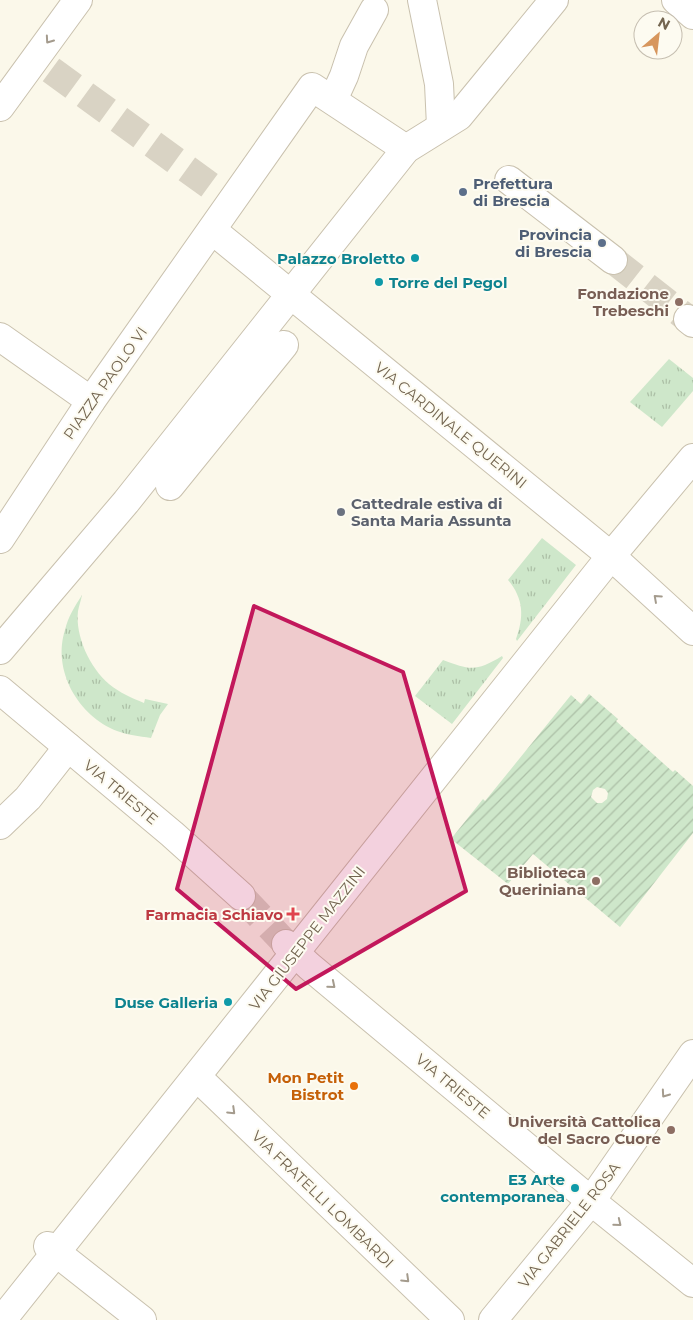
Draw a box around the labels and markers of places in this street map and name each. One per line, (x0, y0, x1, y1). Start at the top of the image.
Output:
place label: Prefettura di Brescia (473, 174, 553, 210)
marker: Prefettura di Brescia (457, 186, 469, 198)
place label: Provincia di Brescia (515, 225, 592, 261)
marker: Provincia di Brescia (596, 237, 608, 249)
place label: Palazzo Broletto (277, 249, 405, 268)
marker: Palazzo Broletto (409, 252, 421, 264)
place label: Torre del Pegol (389, 273, 507, 292)
marker: Torre del Pegol (373, 276, 385, 288)
place label: Fondazione Trebeschi (577, 284, 669, 320)
marker: Fondazione Trebeschi (673, 296, 685, 308)
place label: Cattedrale estiva di Santa Maria Assunta (351, 494, 511, 530)
marker: Cattedrale estiva di Santa Maria Assunta (335, 506, 347, 518)
place label: Biblioteca Queriniana (499, 863, 586, 899)
marker: Biblioteca Queriniana (590, 875, 602, 887)
place label: Farmacia Schiavo (145, 905, 283, 924)
marker: Farmacia Schiavo (287, 908, 299, 920)
place label: Duse Galleria (114, 993, 218, 1012)
marker: Duse Galleria (222, 996, 234, 1008)
place label: Mon Petit Bistrot (267, 1068, 344, 1104)
marker: Mon Petit Bistrot (348, 1080, 360, 1092)
place label: Università Cattolica del Sacro Cuore (508, 1112, 661, 1148)
marker: Università Cattolica del Sacro Cuore (665, 1124, 677, 1136)
place label: E3 Arte contemporanea (440, 1170, 565, 1206)
marker: E3 Arte contemporanea (569, 1182, 581, 1194)

